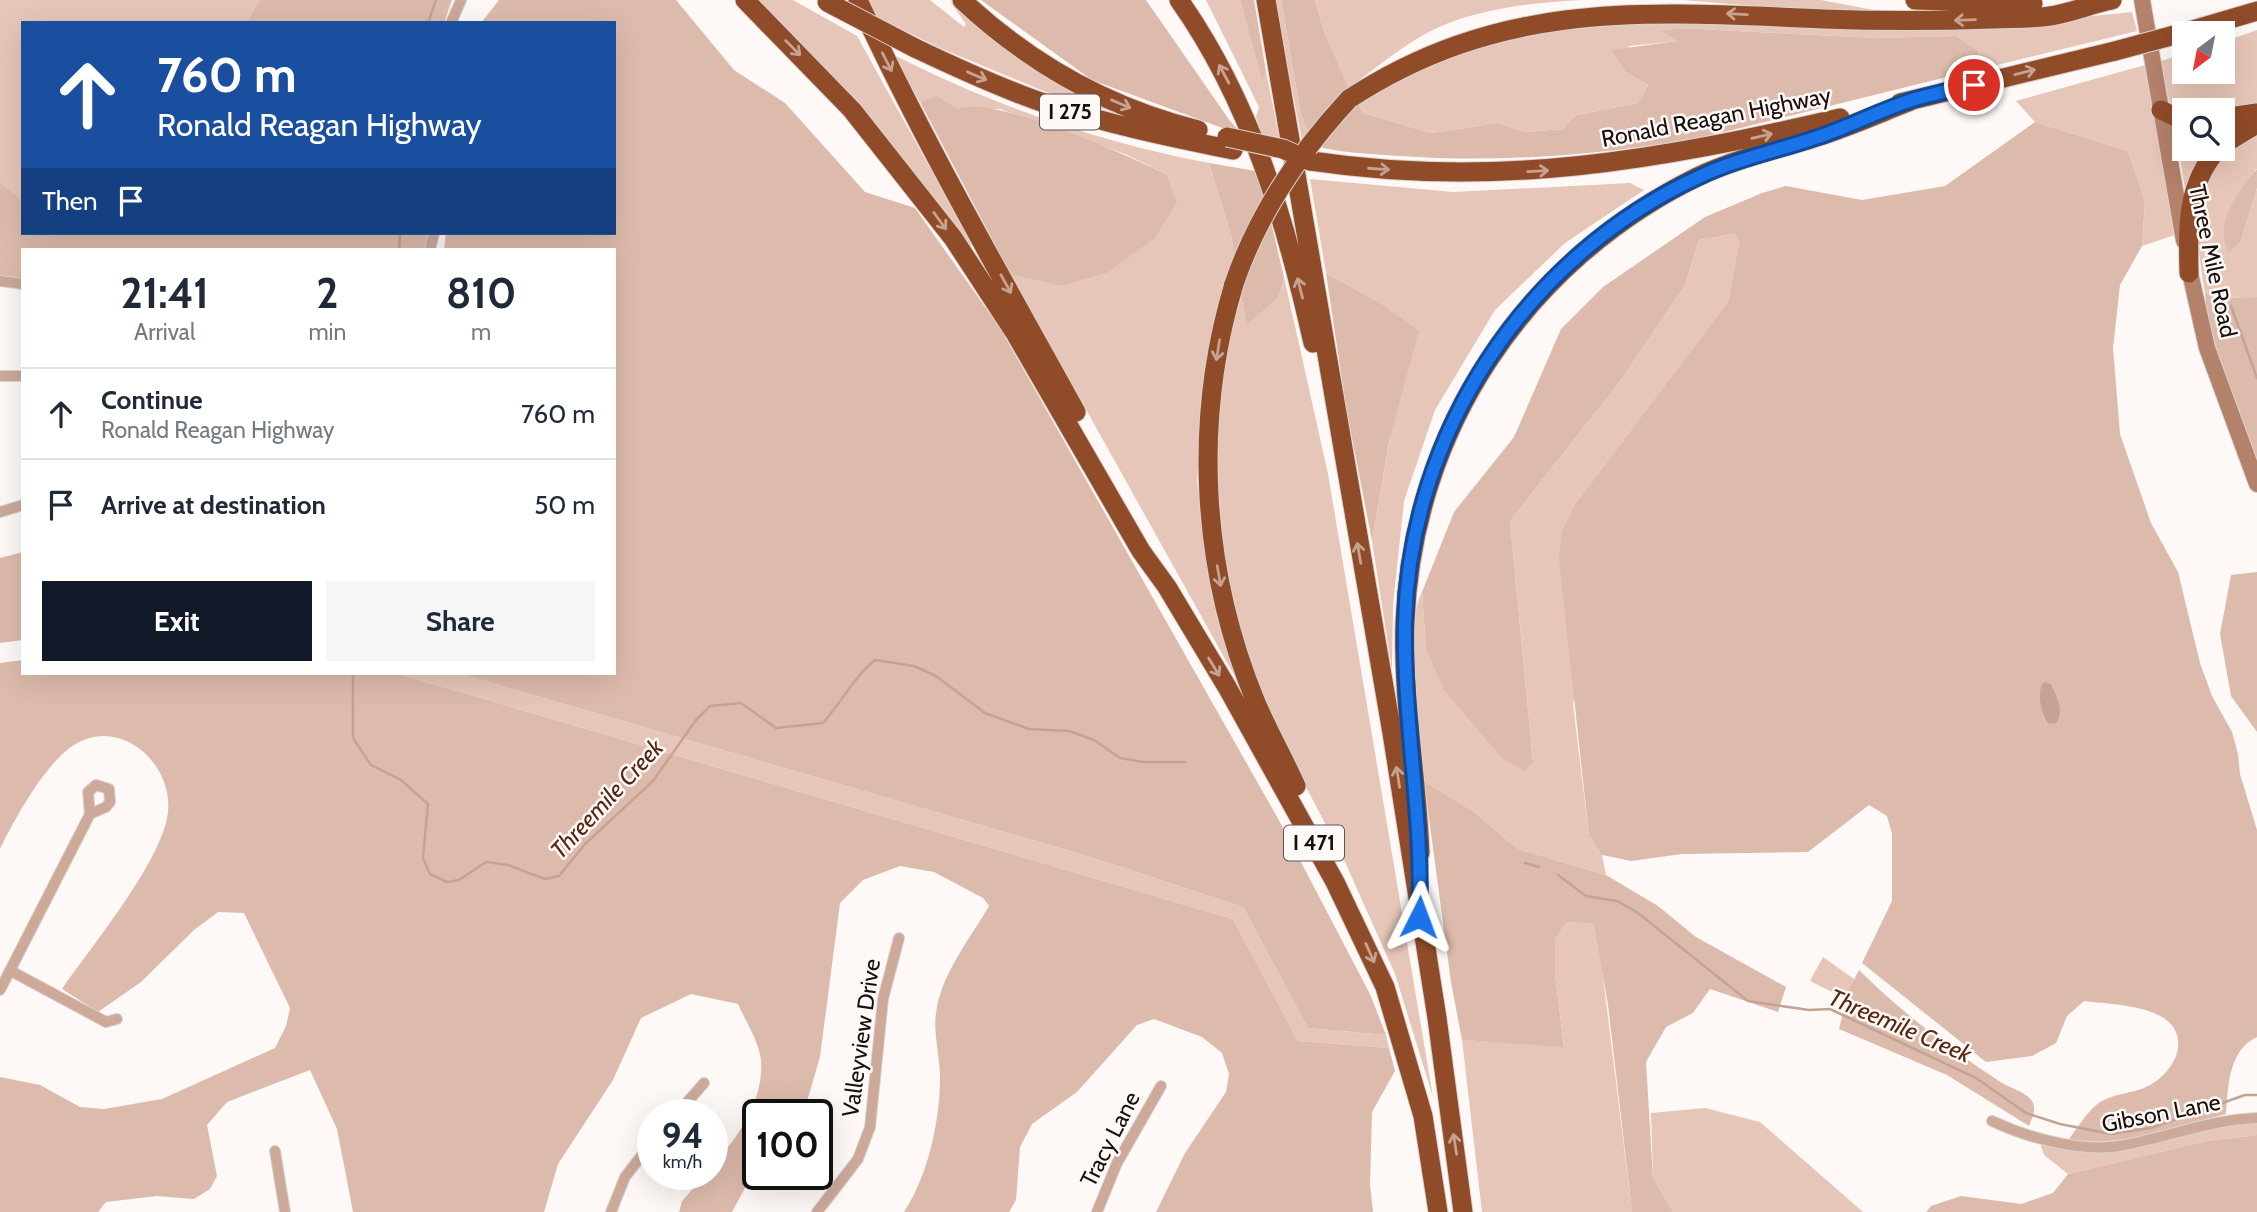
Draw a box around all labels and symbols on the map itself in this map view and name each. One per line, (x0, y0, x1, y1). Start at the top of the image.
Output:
one-way arrow (1726, 7, 1749, 20)
one-way arrow (1953, 13, 1976, 26)
north arrow (2172, 21, 2235, 84)
one-way arrow (785, 39, 802, 56)
one-way arrow (881, 51, 895, 72)
pin (1944, 55, 2004, 115)
one-way arrow (1217, 64, 1230, 85)
one-way arrow (2013, 65, 2036, 78)
one-way arrow (966, 70, 987, 83)
street label: Ronald Reagan Highway (1599, 81, 1834, 153)
road number: I 275 (1040, 94, 1100, 130)
one-way arrow (1109, 98, 1131, 111)
one-way arrow (1750, 129, 1773, 142)
one-way arrow (1367, 163, 1390, 176)
one-way arrow (1526, 164, 1549, 177)
street label: Three Mile Road (2183, 182, 2243, 340)
one-way arrow (933, 211, 947, 230)
one-way arrow (999, 273, 1013, 294)
one-way arrow (1292, 277, 1306, 300)
one-way arrow (1211, 338, 1224, 361)
one-way arrow (1352, 542, 1365, 565)
one-way arrow (1213, 564, 1226, 587)
one-way arrow (1208, 656, 1222, 676)
water label: Threemile Creek (544, 733, 670, 864)
one-way arrow (1391, 766, 1404, 789)
road number: I 471 (1284, 826, 1344, 860)
position arrow (1382, 880, 1456, 954)
one-way arrow (1364, 942, 1377, 963)
street label: Valleyview Drive (836, 957, 886, 1119)
water label: Threemile Creek (1824, 982, 1977, 1069)
street label: Tracy Lane (1074, 1087, 1146, 1191)
street label: Gibson Lane (2099, 1088, 2223, 1138)
speed limit sign: 100 (742, 1099, 833, 1190)
one-way arrow (1448, 1133, 1461, 1156)

